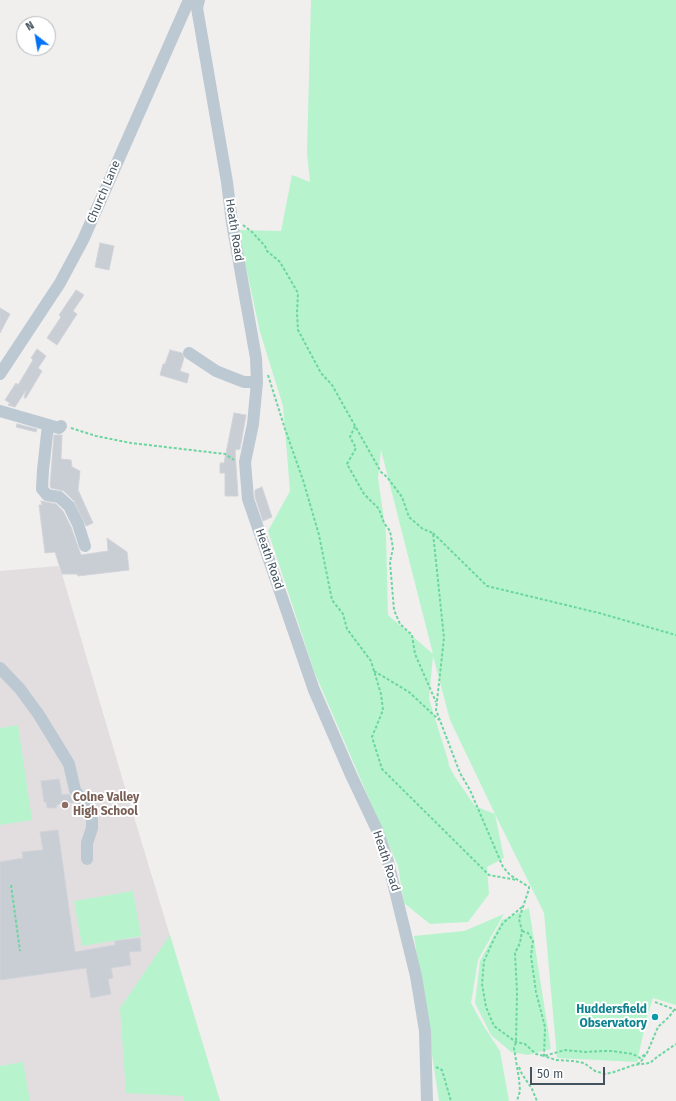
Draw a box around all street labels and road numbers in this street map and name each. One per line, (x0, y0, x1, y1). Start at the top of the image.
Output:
street label: Church Lane (84, 158, 124, 226)
street label: Heath Road (222, 198, 246, 262)
street label: Heath Road (252, 527, 286, 591)
street label: Heath Road (369, 829, 403, 893)

